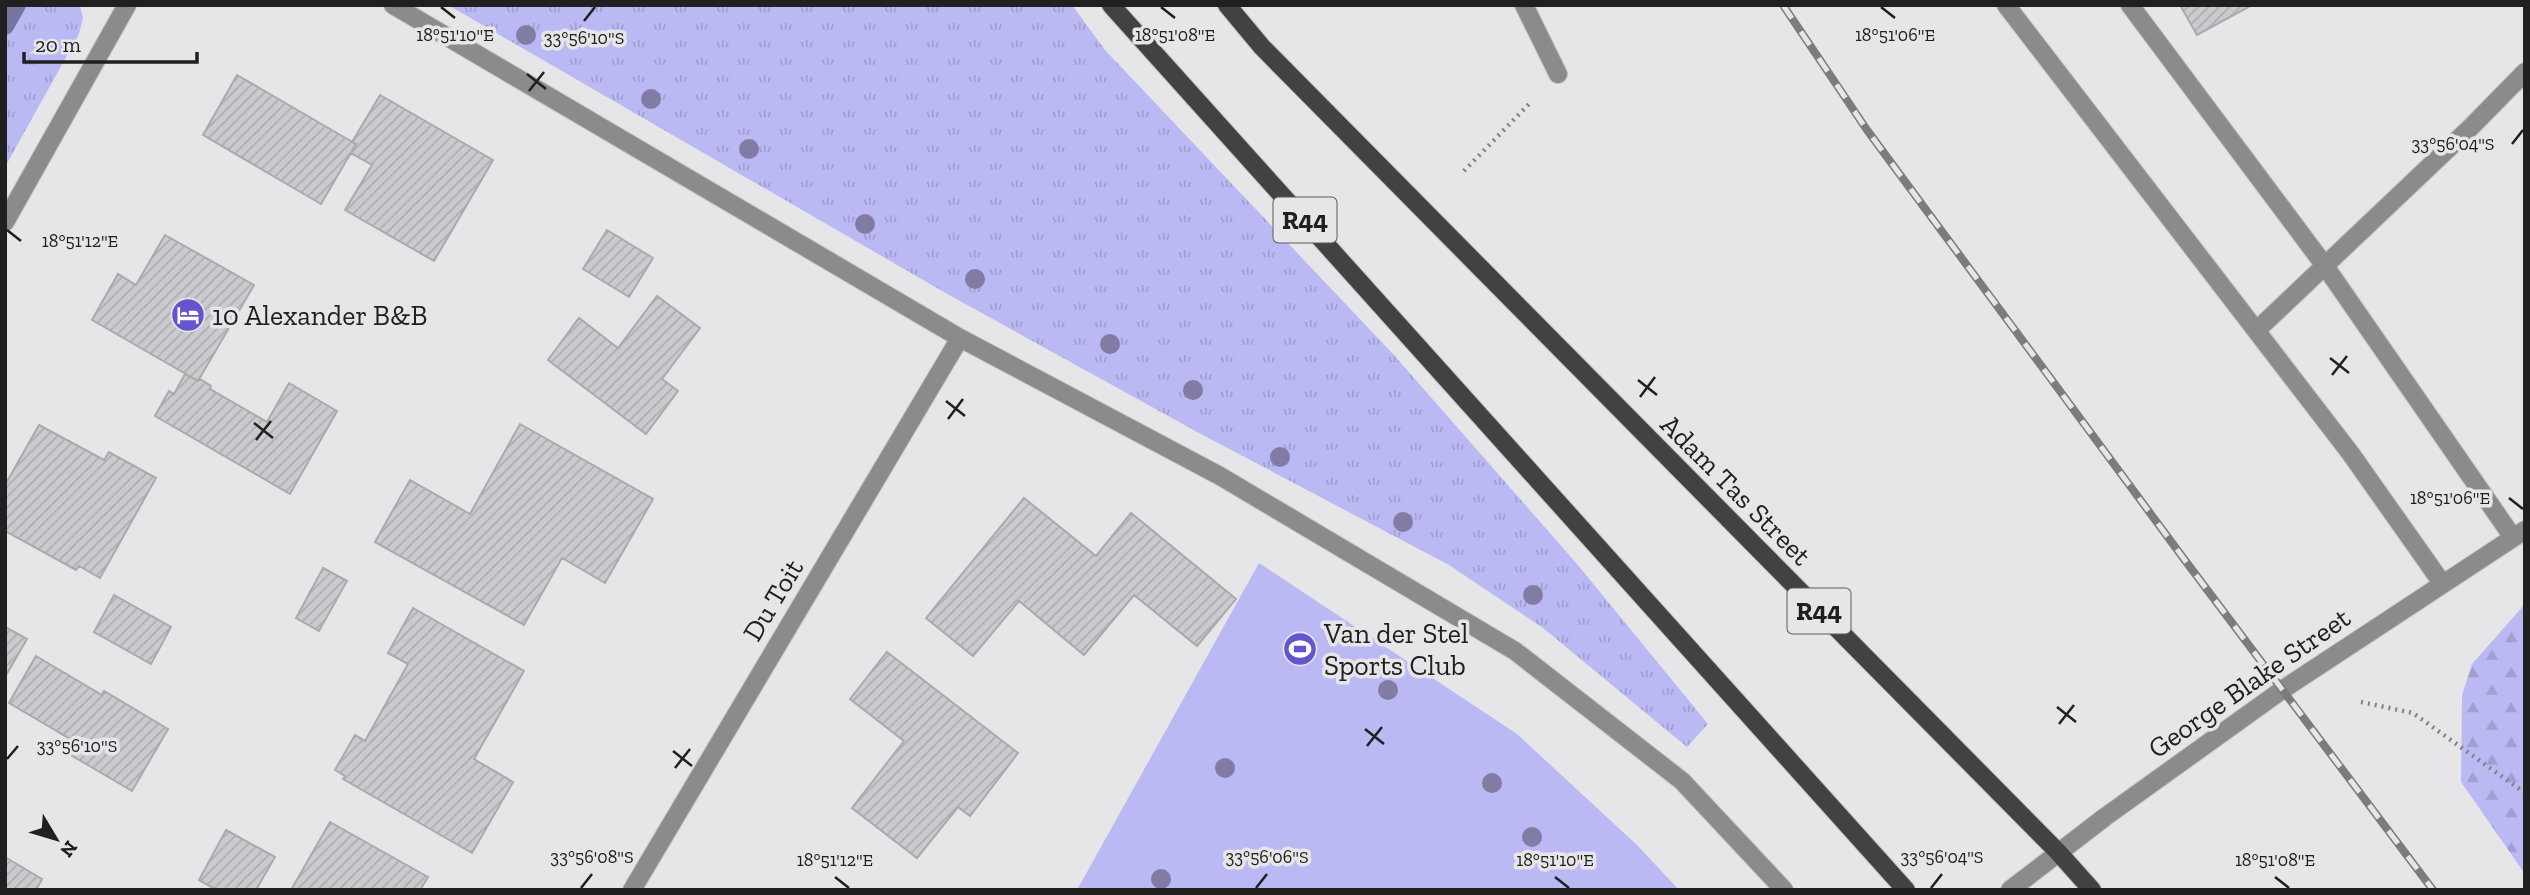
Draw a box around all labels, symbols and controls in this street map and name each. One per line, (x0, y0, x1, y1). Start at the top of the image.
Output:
scale bar (24, 21, 198, 65)
text: 18°51'10"E (416, 24, 494, 46)
text: 18°51'08"E (1135, 24, 1215, 46)
text: 18°51'06"E (1855, 24, 1935, 46)
text: 33°56'10"S (544, 27, 624, 49)
text: 20 m (35, 32, 81, 57)
text: 33°56'04"S (2412, 133, 2494, 155)
road number: R44 (1274, 197, 1336, 242)
text: 18°51'12"E (42, 230, 118, 252)
hotel icon: 10 Alexander B&B (169, 296, 207, 334)
place label: 10 Alexander B&B (212, 299, 427, 332)
street label: Adam Tas Street (1654, 408, 1819, 573)
text: 18°51'06"E (2410, 487, 2490, 509)
street label: Du Toit (736, 553, 810, 647)
road number: R44 (1787, 589, 1850, 634)
street label: George Blake Street (2142, 601, 2357, 765)
place label: Van der Stel Sports Club (1323, 617, 1468, 682)
sports icon: Van der Stel Sports Club (1281, 630, 1319, 668)
text: 33°56'10"S (37, 735, 117, 757)
north arrow (21, 804, 91, 874)
text: N (55, 836, 83, 862)
text: 33°56'08"S (550, 846, 634, 868)
text: 33°56'06"S (1225, 846, 1309, 868)
text: 33°56'04"S (1901, 846, 1983, 868)
text: 18°51'12"E (797, 849, 873, 871)
text: 18°51'10"E (1516, 849, 1594, 871)
text: 18°51'08"E (2235, 849, 2315, 871)

